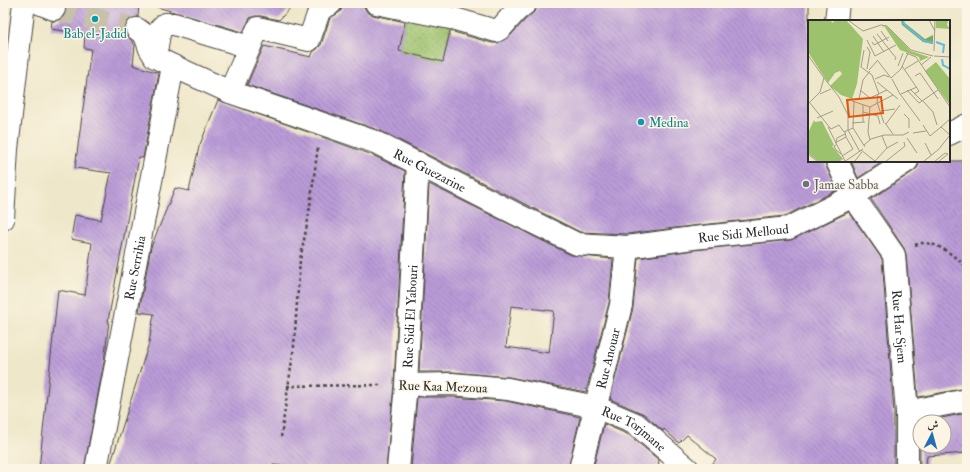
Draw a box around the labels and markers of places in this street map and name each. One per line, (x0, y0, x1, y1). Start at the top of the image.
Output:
marker: Bab el-Jadid (90, 14, 100, 24)
place label: Bab el-Jadid (63, 26, 127, 42)
place label: Medina (649, 115, 689, 131)
marker: Medina (636, 117, 646, 127)
place label: Jamae Sabba (813, 177, 879, 193)
marker: Jamae Sabba (801, 179, 811, 189)

